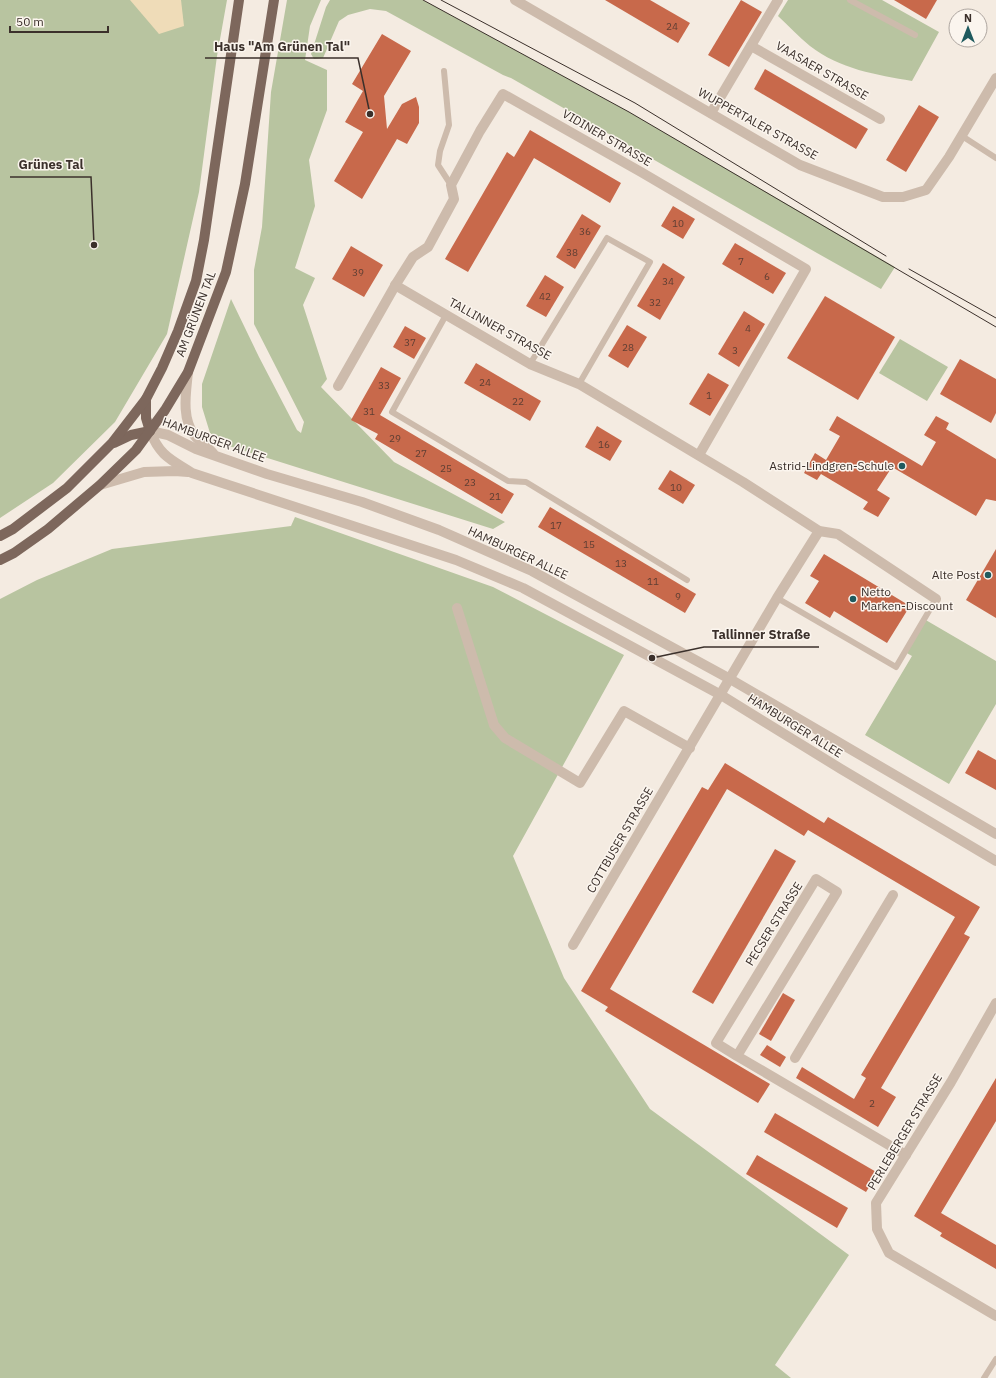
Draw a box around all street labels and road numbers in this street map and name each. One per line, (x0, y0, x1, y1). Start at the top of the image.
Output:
street label: VAASAER STRASSE (773, 38, 871, 103)
street label: WUPPERTALER STRASSE (696, 84, 821, 163)
street label: VIDINER STRASSE (560, 106, 655, 169)
street label: AM GRÜNEN TAL (172, 269, 219, 359)
street label: TALLINNER STRASSE (446, 294, 554, 363)
street label: HAMBURGER ALLEE (160, 414, 268, 465)
street label: HAMBURGER ALLEE (466, 523, 571, 582)
street label: HAMBURGER ALLEE (745, 690, 845, 761)
street label: COTTBUSER STRASSE (583, 784, 656, 895)
street label: PECSER STRASSE (742, 879, 805, 968)
street label: PERLEBERGER STRASSE (864, 1071, 945, 1193)

